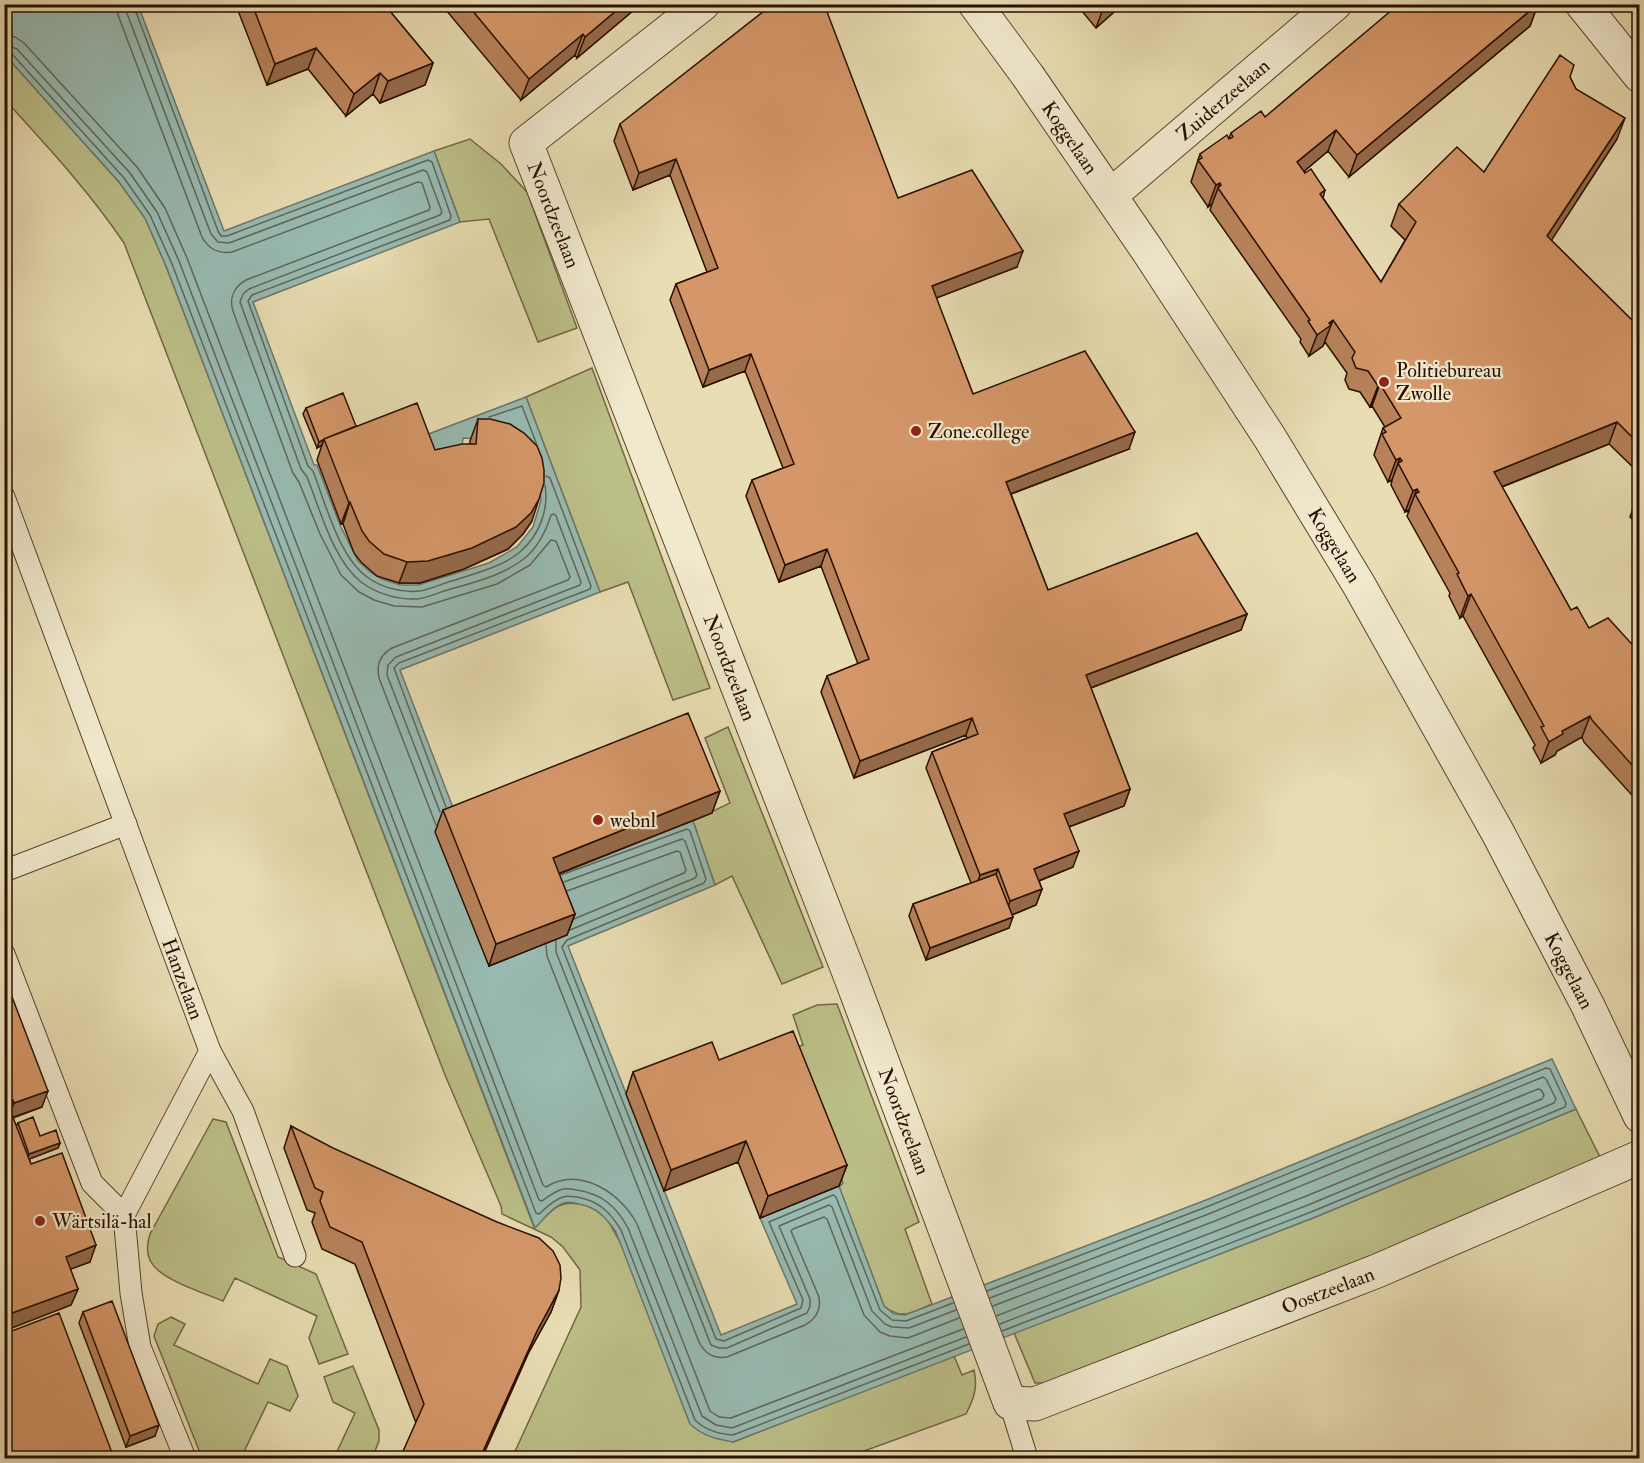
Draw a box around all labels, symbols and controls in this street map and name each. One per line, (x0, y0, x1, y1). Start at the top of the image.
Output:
street label: Zuiderzeelaan (1171, 53, 1275, 147)
street label: Koggelaan (1036, 96, 1104, 179)
street label: Noordzeelaan (521, 158, 585, 272)
place label: Politiebureau Zwolle (1396, 358, 1502, 406)
marker: Politiebureau Zwolle (1377, 375, 1391, 389)
place label: Zone.college (928, 419, 1029, 444)
marker: Zone.college (909, 424, 923, 438)
street label: Koggelaan (1302, 503, 1367, 587)
street label: Noordzeelaan (698, 611, 762, 725)
place label: webnl (610, 808, 656, 833)
marker: webnl (591, 813, 605, 827)
street label: Koggelaan (1539, 928, 1599, 1013)
street label: Hanzelaan (156, 935, 209, 1023)
street label: Noordzeelaan (873, 1064, 935, 1178)
place label: Wärtsilä-hal (51, 1209, 152, 1234)
marker: Wärtsilä-hal (33, 1214, 47, 1228)
street label: Oostzeelaan (1278, 1261, 1378, 1320)

